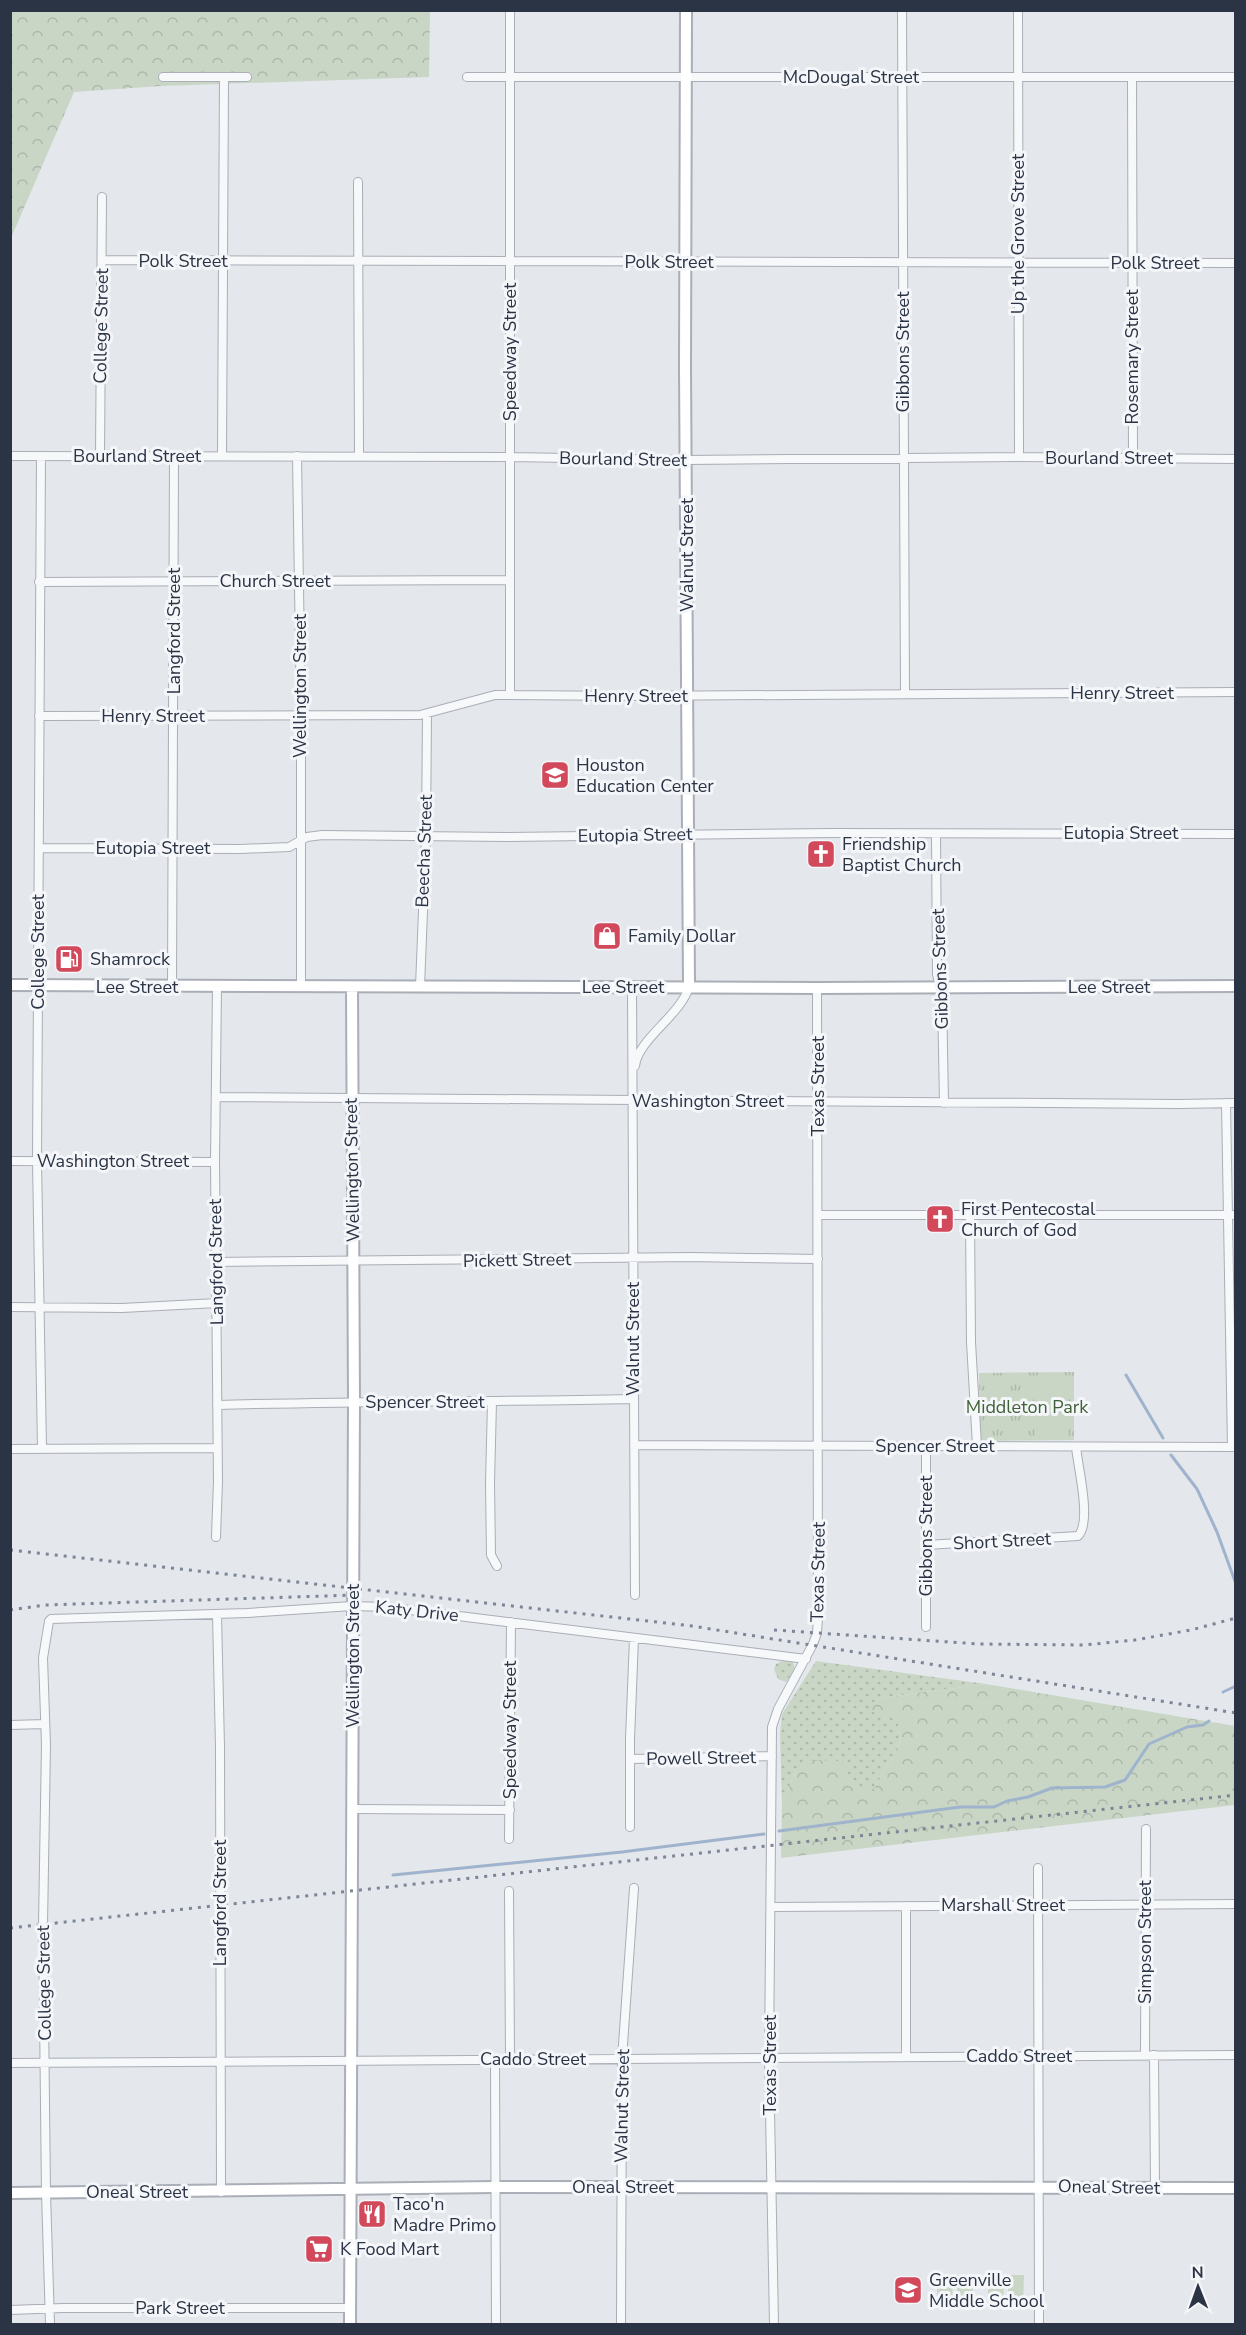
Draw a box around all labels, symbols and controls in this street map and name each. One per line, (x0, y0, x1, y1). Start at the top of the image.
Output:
street label: McDougal Street (783, 65, 920, 89)
street label: Up the Grove Street (1006, 153, 1030, 314)
street label: Polk Street (138, 249, 228, 273)
street label: Polk Street (624, 250, 714, 274)
street label: Polk Street (1110, 251, 1200, 275)
street label: College Street (88, 267, 114, 384)
street label: Speedway Street (498, 282, 522, 421)
street label: Rosemary Street (1120, 289, 1144, 425)
street label: Gibbons Street (891, 291, 915, 412)
street label: Bourland Street (73, 444, 202, 468)
street label: Bourland Street (559, 446, 688, 472)
street label: Bourland Street (1045, 446, 1174, 470)
street label: Walnut Street (675, 497, 699, 612)
street label: Langford Street (162, 567, 186, 694)
street label: Church Street (219, 569, 331, 593)
street label: Wellington Street (288, 613, 312, 758)
street label: Henry Street (1070, 681, 1174, 705)
street label: Henry Street (584, 684, 688, 708)
street label: Henry Street (101, 704, 205, 728)
place label: Houston Education Center (576, 753, 714, 798)
school or university icon: Houston Education Center (539, 759, 571, 791)
street label: Beecha Street (410, 793, 438, 908)
street label: Eutopia Street (1064, 821, 1179, 845)
street label: Eutopia Street (577, 822, 693, 848)
place label: Friendship Baptist Church (842, 832, 961, 877)
street label: Eutopia Street (96, 836, 211, 860)
church icon: Friendship Baptist Church (805, 838, 837, 870)
street label: College Street (26, 894, 50, 1010)
street label: Gibbons Street (926, 907, 954, 1030)
shop icon: Family Dollar (591, 920, 623, 952)
place label: Family Dollar (628, 924, 736, 948)
fuel station icon: Shamrock (53, 943, 85, 975)
place label: Shamrock (90, 947, 171, 971)
street label: Lee Street (96, 975, 179, 999)
street label: Lee Street (582, 975, 665, 999)
street label: Lee Street (1068, 975, 1151, 999)
street label: Texas Street (806, 1035, 830, 1136)
street label: Washington Street (632, 1089, 785, 1113)
street label: Wellington Street (339, 1097, 365, 1242)
street label: Washington Street (37, 1149, 190, 1173)
place label: First Pentecostal Church of God (961, 1197, 1096, 1242)
street label: Langford Street (203, 1198, 229, 1325)
church icon: First Pentecostal Church of God (924, 1203, 956, 1235)
street label: Pickett Street (463, 1247, 572, 1273)
street label: Walnut Street (621, 1281, 645, 1396)
street label: Spencer Street (365, 1390, 485, 1414)
park label: Middleton Park (966, 1395, 1089, 1419)
street label: Spencer Street (875, 1434, 995, 1458)
street label: Gibbons Street (914, 1475, 938, 1596)
street label: Texas Street (805, 1521, 831, 1622)
street label: Short Street (952, 1526, 1052, 1556)
street label: Wellington Street (341, 1583, 365, 1728)
street label: Katy Drive (374, 1595, 460, 1627)
street label: Speedway Street (498, 1660, 522, 1799)
street label: Powell Street (646, 1745, 757, 1771)
street label: Langford Street (208, 1839, 232, 1966)
street label: Simpson Street (1133, 1879, 1157, 2004)
street label: Marshall Street (941, 1893, 1066, 1917)
street label: College Street (31, 1924, 57, 2041)
street label: Texas Street (758, 2014, 782, 2115)
street label: Caddo Street (966, 2044, 1073, 2068)
street label: Caddo Street (480, 2047, 587, 2071)
street label: Walnut Street (609, 2048, 635, 2163)
street label: Oneal Street (1058, 2174, 1161, 2200)
street label: Oneal Street (572, 2175, 675, 2199)
street label: Oneal Street (86, 2180, 189, 2204)
place label: Taco'n Madre Primo (393, 2192, 496, 2237)
restaurant icon: Taco'n Madre Primo (356, 2198, 388, 2230)
supermarket icon: K Food Mart (303, 2233, 335, 2265)
place label: K Food Mart (340, 2237, 439, 2261)
north arrow (1168, 2257, 1228, 2317)
text: N (1192, 2262, 1204, 2284)
place label: Greenville Middle School (929, 2268, 1045, 2313)
school or university icon: Greenville Middle School (892, 2274, 924, 2306)
street label: Park Street (135, 2296, 226, 2320)

